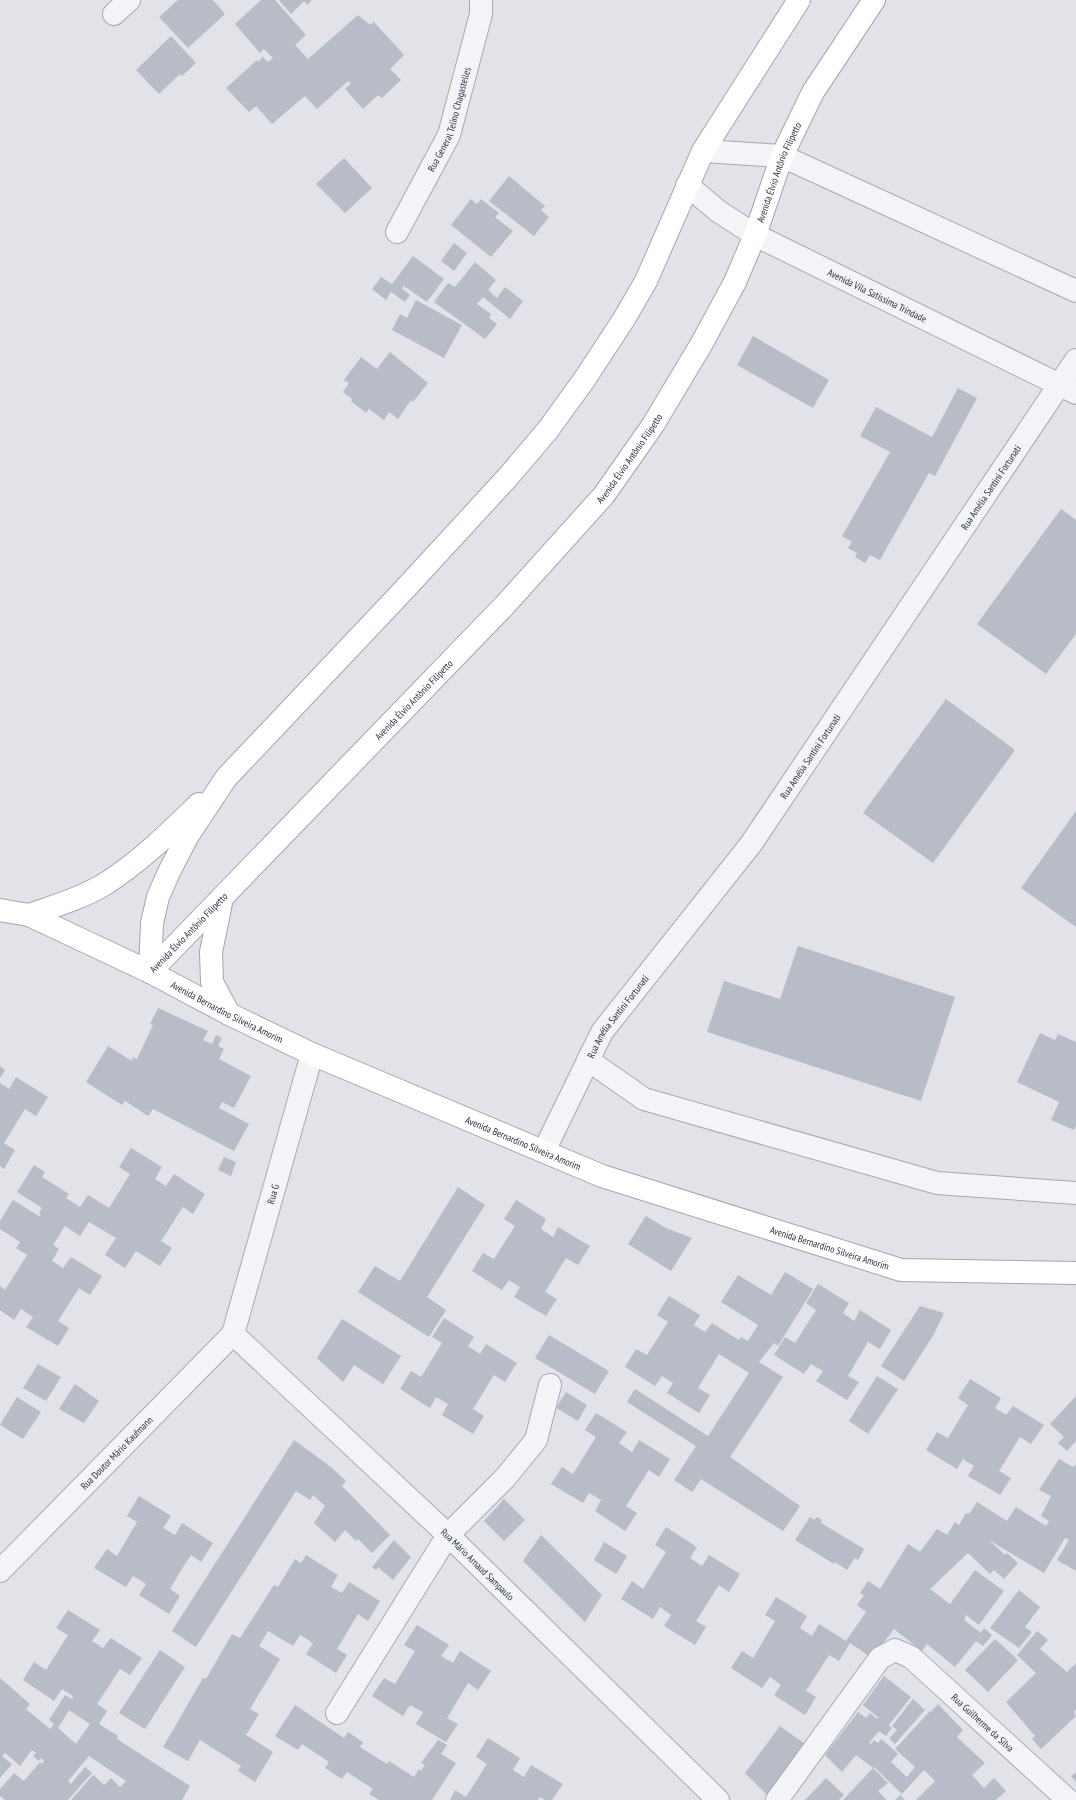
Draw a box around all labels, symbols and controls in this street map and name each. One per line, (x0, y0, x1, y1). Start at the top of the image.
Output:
street label: Rua General Telino Chagastelles (424, 65, 473, 174)
street label: Avenida Élvio Antônio Filipetto (753, 120, 804, 224)
street label: Avenida Vila Satíssima Trindade (826, 265, 929, 325)
street label: Avenida Élvio Antônio Filipetto (593, 411, 665, 506)
street label: Rua Amélia Santini Fortunati (958, 442, 1024, 532)
street label: Avenida Élvio Antônio Filipetto (372, 657, 455, 742)
street label: Rua Amélia Santini Fortunati (777, 711, 843, 801)
street label: Avenida Élvio Antônio Filipetto (147, 890, 230, 975)
street label: Rua Amélia Santini Fortunati (584, 972, 651, 1060)
street label: Avenida Bernardino Silveira Amorim (169, 978, 285, 1046)
street label: Avenida Bernardino Silveira Amorim (464, 1113, 583, 1173)
street label: Rua G (264, 1182, 282, 1205)
street label: Avenida Bernardino Silveira Amorim (768, 1223, 891, 1272)
street label: Rua Doutor Mário Kaufmann (77, 1413, 155, 1492)
street label: Rua Mário Arnaud Sampaulo (438, 1525, 517, 1603)
street label: Rua Guilherme da Silva (949, 1691, 1017, 1754)

